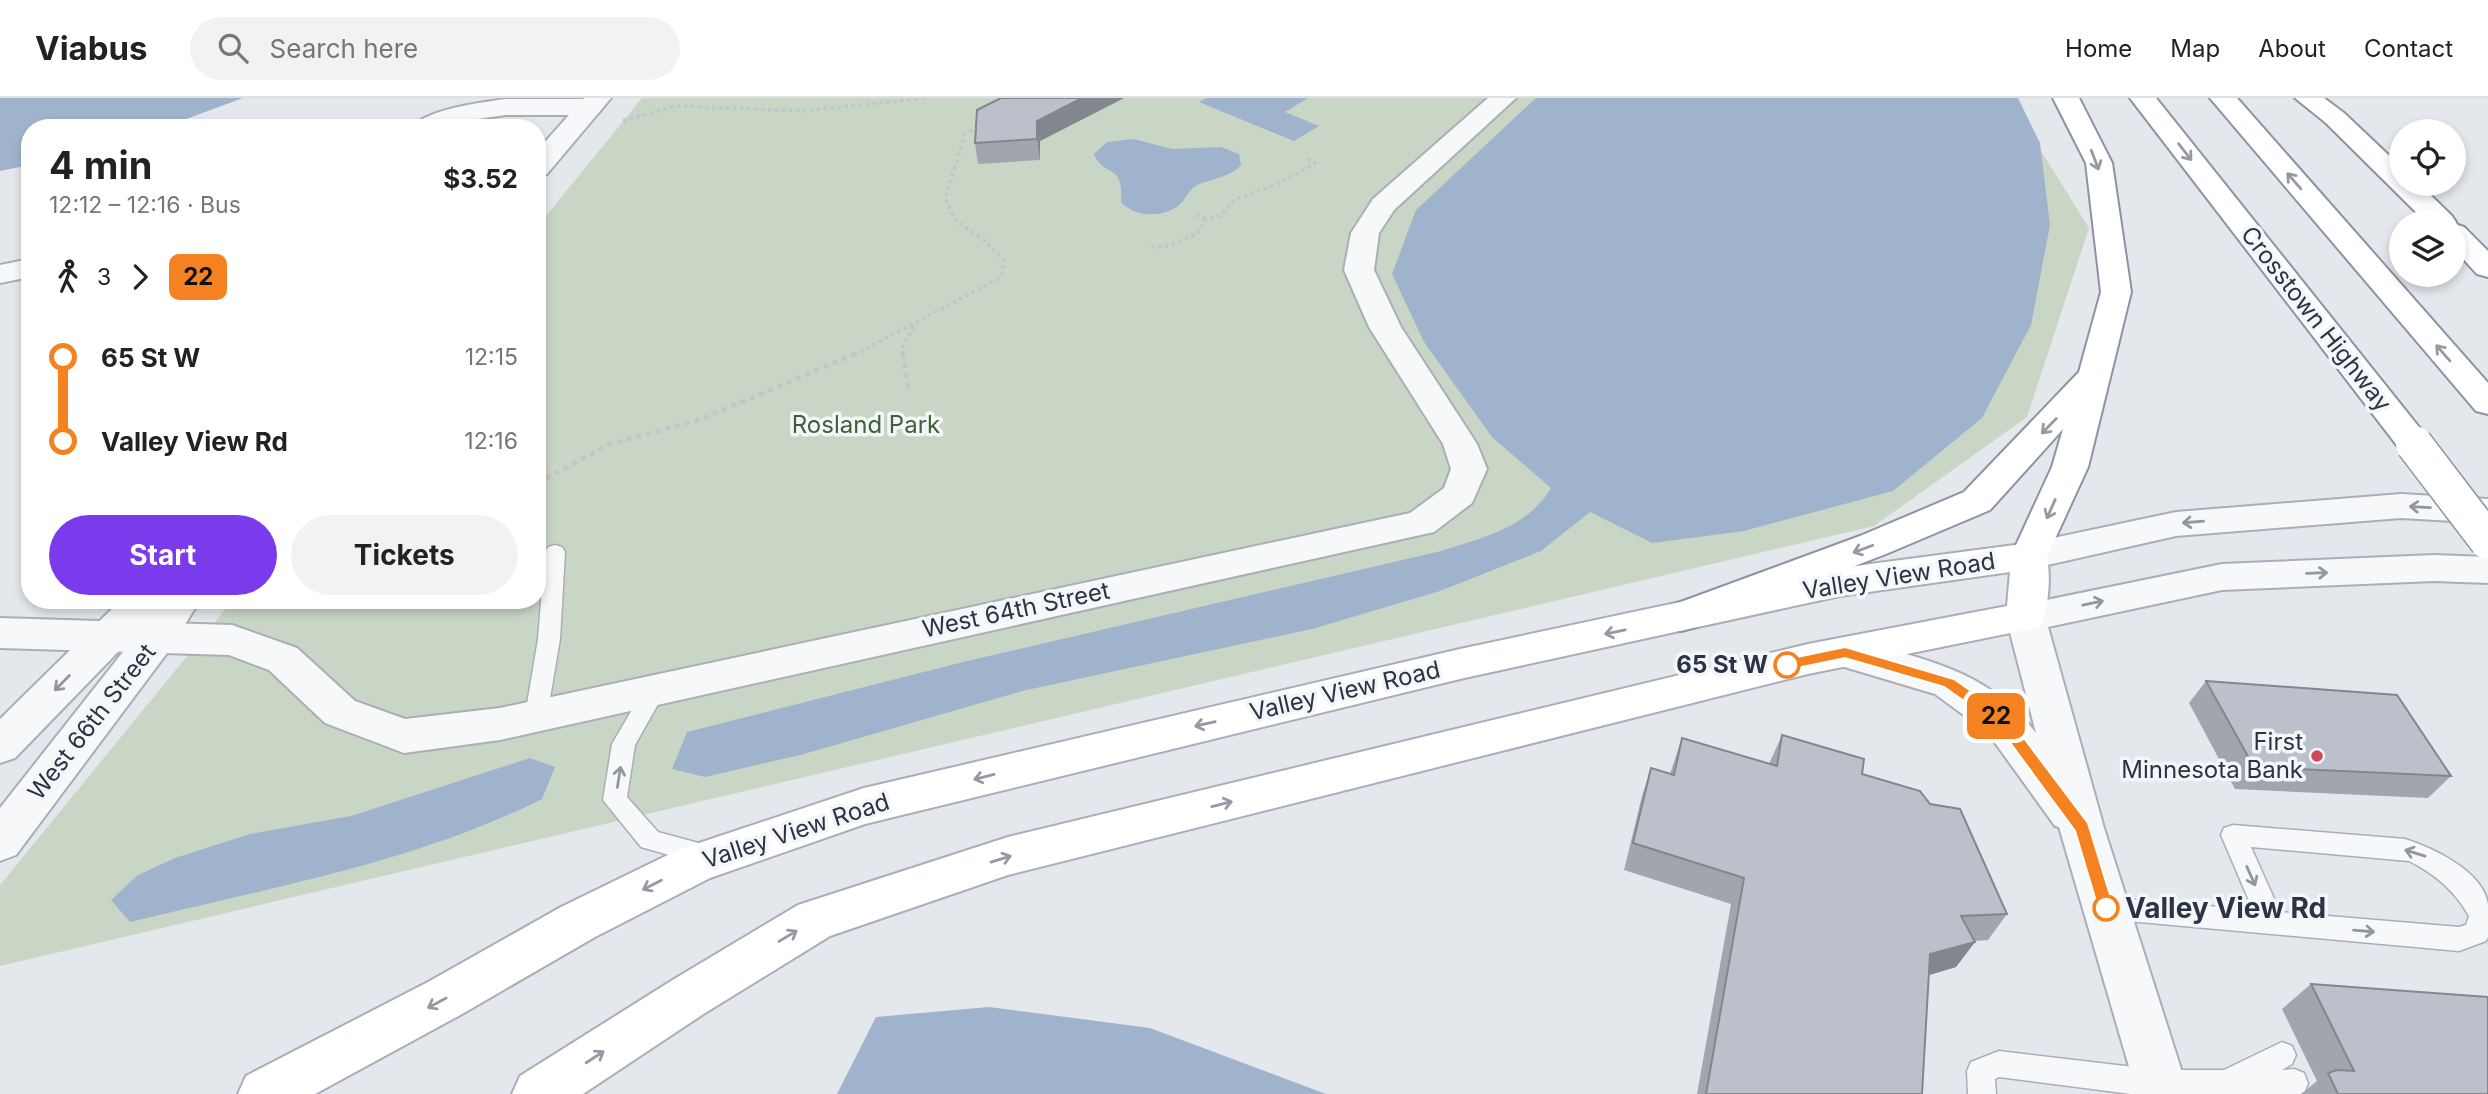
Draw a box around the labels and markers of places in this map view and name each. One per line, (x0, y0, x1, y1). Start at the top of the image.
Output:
place label: 65 St W (1676, 650, 1768, 679)
marker: 65 St W (1774, 652, 1800, 678)
place label: First Minnesota Bank (2121, 727, 2303, 784)
marker: First Minnesota Bank (2309, 748, 2325, 764)
place label: Valley View Rd (2125, 891, 2326, 925)
marker: Valley View Rd (2093, 895, 2119, 921)

